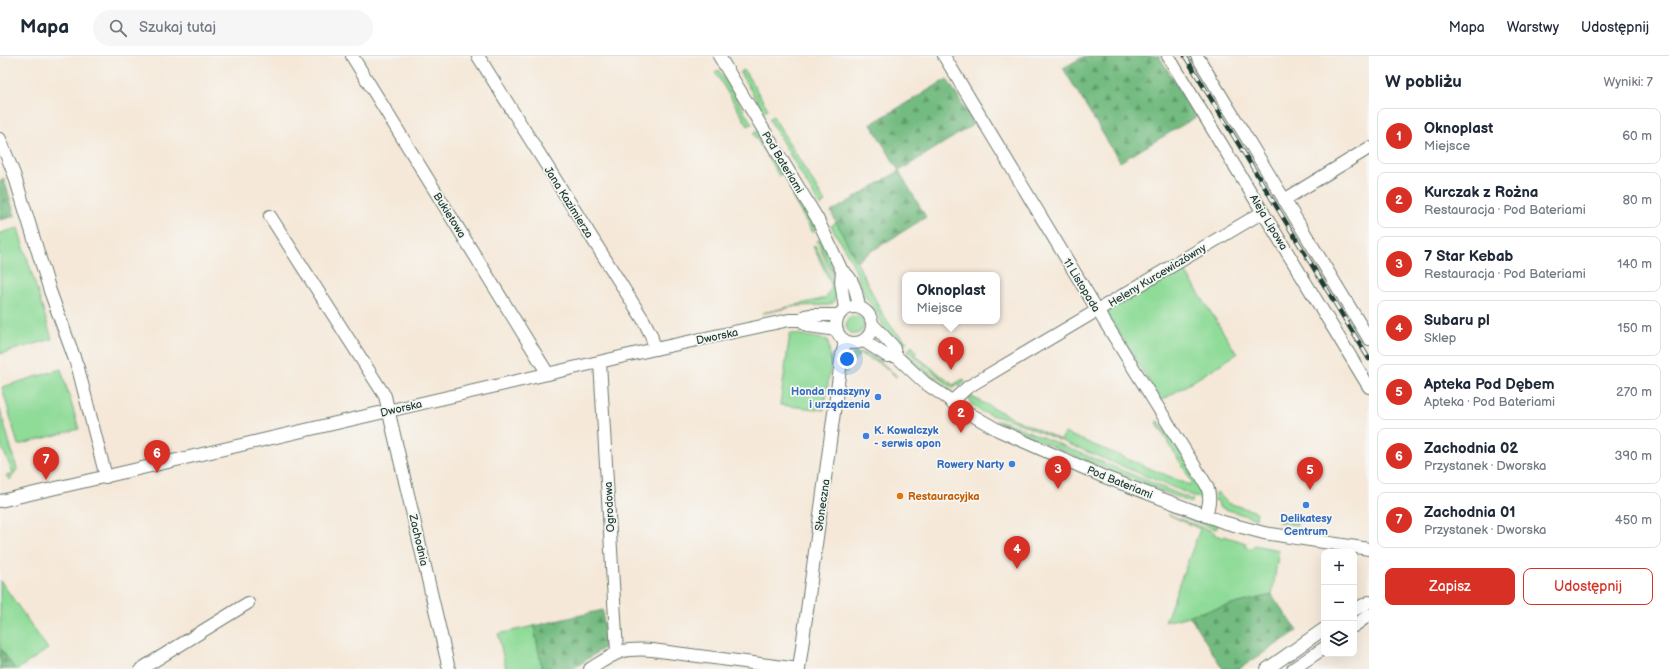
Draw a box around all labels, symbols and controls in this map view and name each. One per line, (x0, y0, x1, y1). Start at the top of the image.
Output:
search box (93, 10, 373, 46)
text: Mapa (20, 16, 69, 39)
icon: search (107, 17, 129, 39)
text: Szukaj tutaj (139, 18, 216, 37)
text: Mapa (1449, 19, 1485, 36)
text: Warstwy (1507, 19, 1559, 36)
text: Udostępnij (1581, 19, 1649, 36)
text: W pobliżu (1385, 72, 1462, 92)
text: Wyniki: 7 (1603, 74, 1653, 90)
text: Oknoplast (1424, 119, 1493, 138)
text: 1 (1396, 128, 1402, 144)
text: 60 m (1622, 128, 1652, 144)
street label: Pod Bateriami (759, 129, 806, 196)
text: Miejsce (1424, 138, 1470, 154)
street label: Jana Kazimierza (541, 164, 596, 240)
text: Kurczak z Rożna (1424, 183, 1538, 202)
street label: Bukietowa (431, 190, 469, 240)
street label: Aleja Lipowa (1247, 192, 1290, 252)
text: 2 (1395, 192, 1403, 208)
text: 80 m (1623, 192, 1652, 208)
text: Restauracja · Pod Bateriami (1424, 202, 1586, 218)
street label: Heleny Kurcewiczówny (1106, 241, 1209, 310)
text: 7 Star Kebab (1424, 247, 1513, 266)
street label: 11 Listopada (1060, 256, 1103, 314)
text: 3 (1395, 256, 1403, 272)
text: 140 m (1617, 256, 1652, 272)
text: Restauracja · Pod Bateriami (1424, 266, 1586, 282)
popup (902, 272, 1000, 324)
text: Oknoplast (916, 281, 986, 300)
text: Miejsce (916, 300, 963, 316)
text: Subaru pl (1424, 311, 1490, 330)
text: 4 (1395, 320, 1403, 336)
text: 150 m (1618, 320, 1652, 336)
street label: Dworska (695, 326, 739, 347)
text: Sklep (1424, 330, 1456, 346)
pin: 1 (938, 337, 964, 370)
your location (837, 349, 857, 369)
text: Apteka Pod Dębem (1424, 375, 1555, 394)
text: 5 (1395, 384, 1403, 400)
text: 270 m (1616, 384, 1652, 400)
place label: Honda maszyny i urządzenia (791, 385, 870, 412)
marker: Honda maszyny i urządzenia (873, 392, 883, 402)
text: Apteka · Pod Bateriami (1424, 394, 1555, 410)
street label: Dworska (379, 397, 423, 420)
pin: 2 (948, 400, 974, 433)
place label: K. Kowalczyk - serwis opon (874, 424, 941, 450)
marker: K. Kowalczyk - serwis opon (861, 431, 871, 441)
text: Zachodnia 02 (1424, 439, 1518, 458)
pin: 6 (144, 440, 170, 473)
pin: 7 (33, 447, 59, 480)
text: 6 (1395, 448, 1403, 464)
text: 390 m (1615, 448, 1652, 464)
pin: 3 (1045, 456, 1071, 489)
pin: 5 (1297, 457, 1323, 490)
place label: Rowery Narty (937, 458, 1004, 471)
text: Przystanek · Dworska (1424, 458, 1546, 474)
marker: Rowery Narty (1007, 459, 1017, 469)
street label: Pod Bateriami (1085, 463, 1155, 502)
street label: Słoneczna (812, 478, 833, 532)
street label: Ogrodowa (602, 481, 617, 533)
place label: Restauracyjka (908, 490, 980, 503)
marker: Restauracyjka (895, 491, 905, 501)
marker: Delikatesy Centrum (1301, 500, 1311, 510)
text: Zachodnia 01 (1424, 503, 1516, 522)
street label: Zachodnia (406, 512, 431, 567)
place label: Delikatesy Centrum (1280, 512, 1332, 538)
text: 7 (1395, 512, 1403, 528)
text: 450 m (1615, 512, 1652, 528)
text: Przystanek · Dworska (1424, 522, 1546, 538)
pin: 4 (1004, 536, 1030, 569)
map controls (1321, 549, 1357, 657)
button: + (1321, 549, 1357, 585)
button: Zapisz (1385, 568, 1515, 605)
button: Udostępnij (1523, 568, 1653, 605)
button: − (1321, 585, 1357, 621)
button: layers (1321, 621, 1357, 657)

